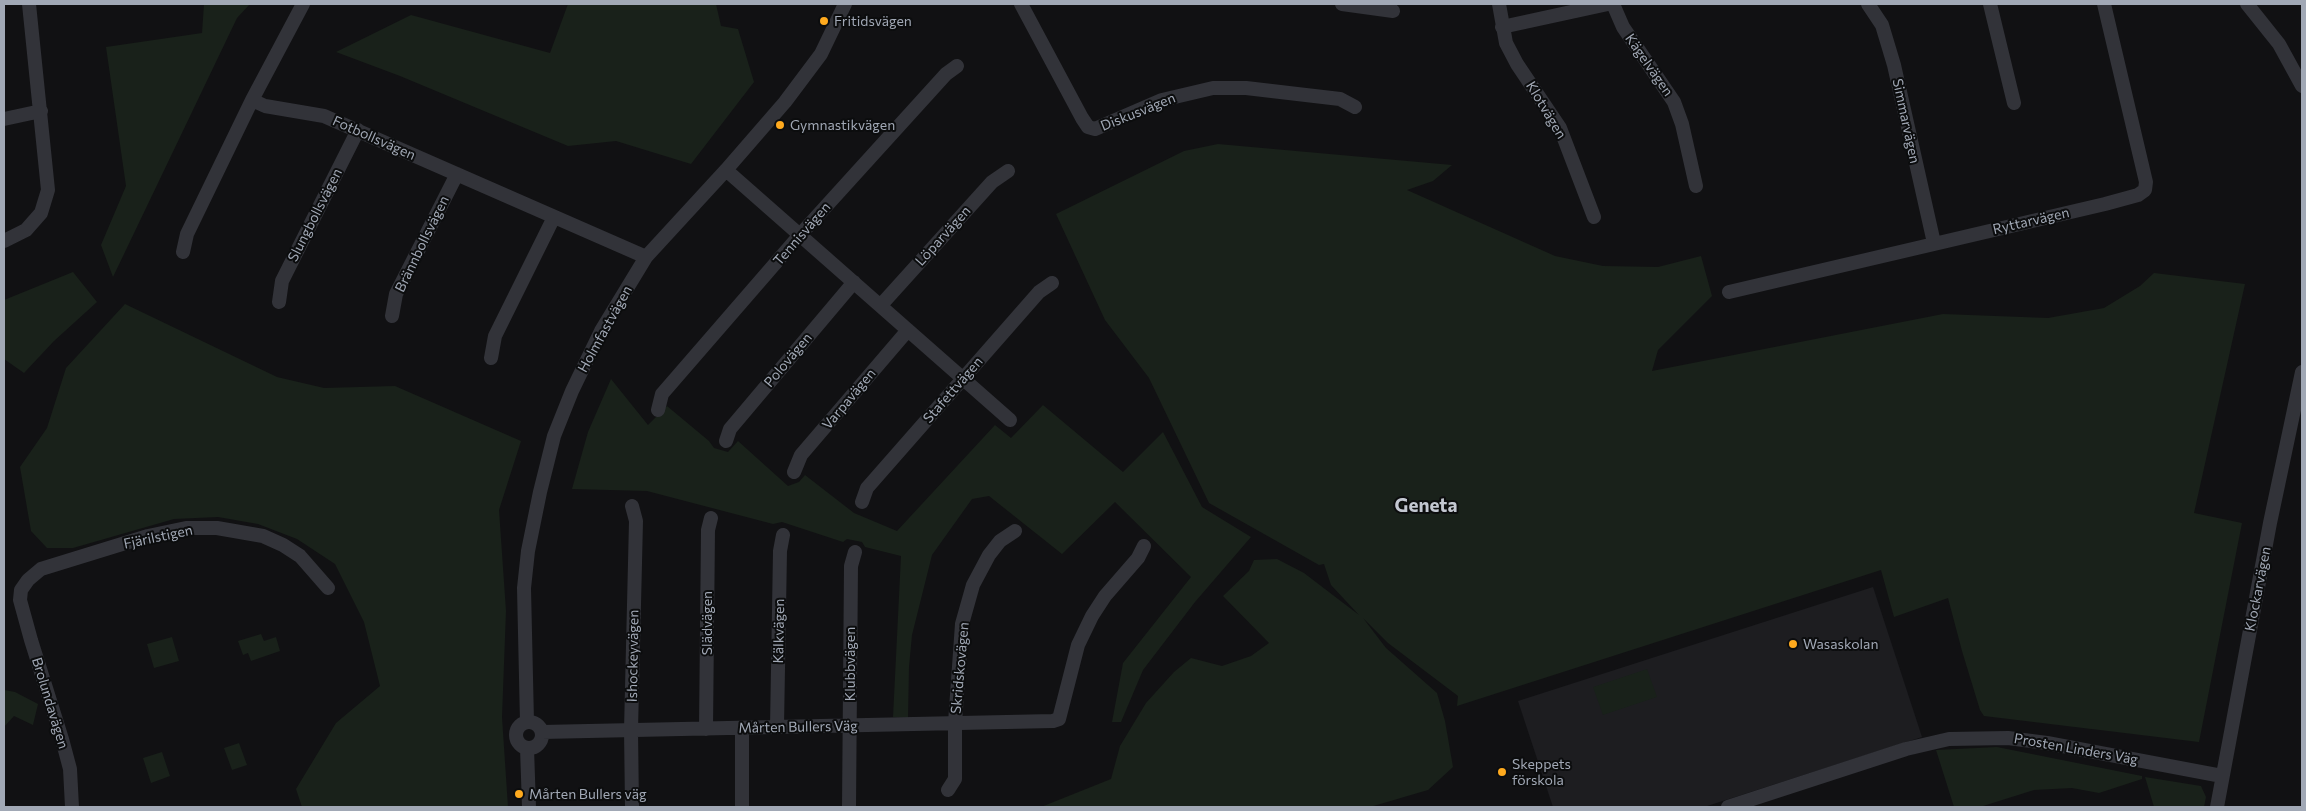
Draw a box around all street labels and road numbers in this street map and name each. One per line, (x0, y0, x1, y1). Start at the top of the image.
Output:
street label: Kägelvägen (1621, 31, 1677, 99)
street label: Simmarvägen (1889, 77, 1923, 165)
street label: Klotvägen (1522, 78, 1570, 142)
street label: Diskusvägen (1098, 89, 1178, 135)
street label: Fotbollsvägen (330, 112, 418, 164)
street label: Slungbollsvägen (284, 166, 346, 264)
street label: Brännbollsvägen (391, 193, 453, 295)
street label: Tennisvägen (770, 199, 834, 269)
street label: Löparvägen (912, 203, 974, 269)
street label: Ryttarvägen (1991, 204, 2071, 238)
street label: Holmfastvägen (574, 283, 636, 375)
street label: Polovägen (760, 329, 816, 391)
street label: Stafettvägen (920, 353, 986, 427)
street label: Varpavägen (819, 365, 879, 433)
street label: Fjärilstigen (122, 521, 194, 553)
street label: Klockarvägen (2242, 545, 2274, 633)
street label: Slädvägen (699, 591, 715, 655)
street label: Kälkvägen (770, 598, 788, 664)
street label: Ishockeyvägen (624, 610, 642, 702)
street label: Skridskovägen (948, 621, 972, 715)
street label: Klubbvägen (842, 627, 858, 701)
street label: Brolundavägen (28, 655, 72, 751)
street label: Mårten Bullers Väg (738, 718, 858, 736)
street label: Prosten Linders Väg (2013, 730, 2139, 768)

